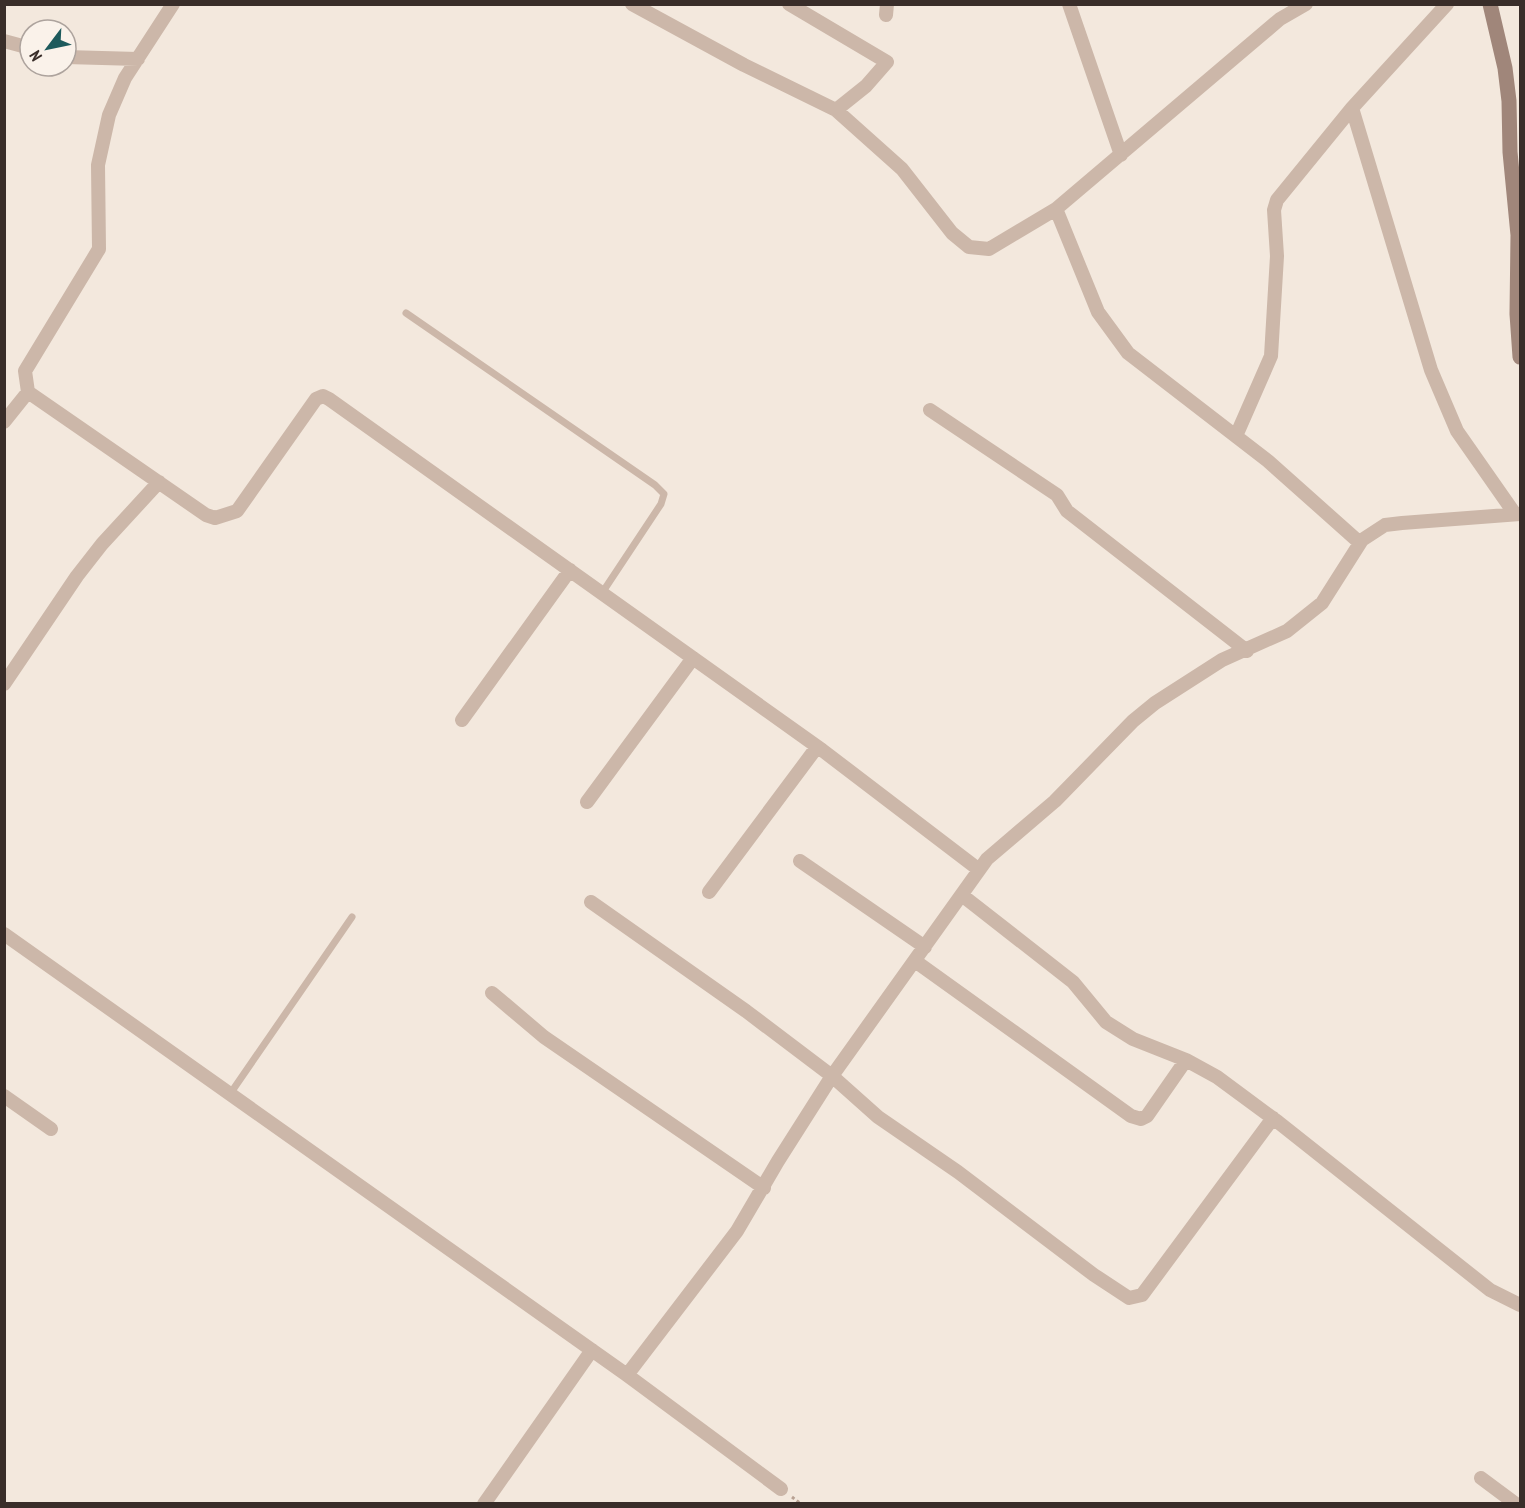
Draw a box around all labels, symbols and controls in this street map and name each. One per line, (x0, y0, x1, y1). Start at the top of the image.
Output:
north arrow (18, 18, 78, 78)
text: N (25, 47, 46, 65)

